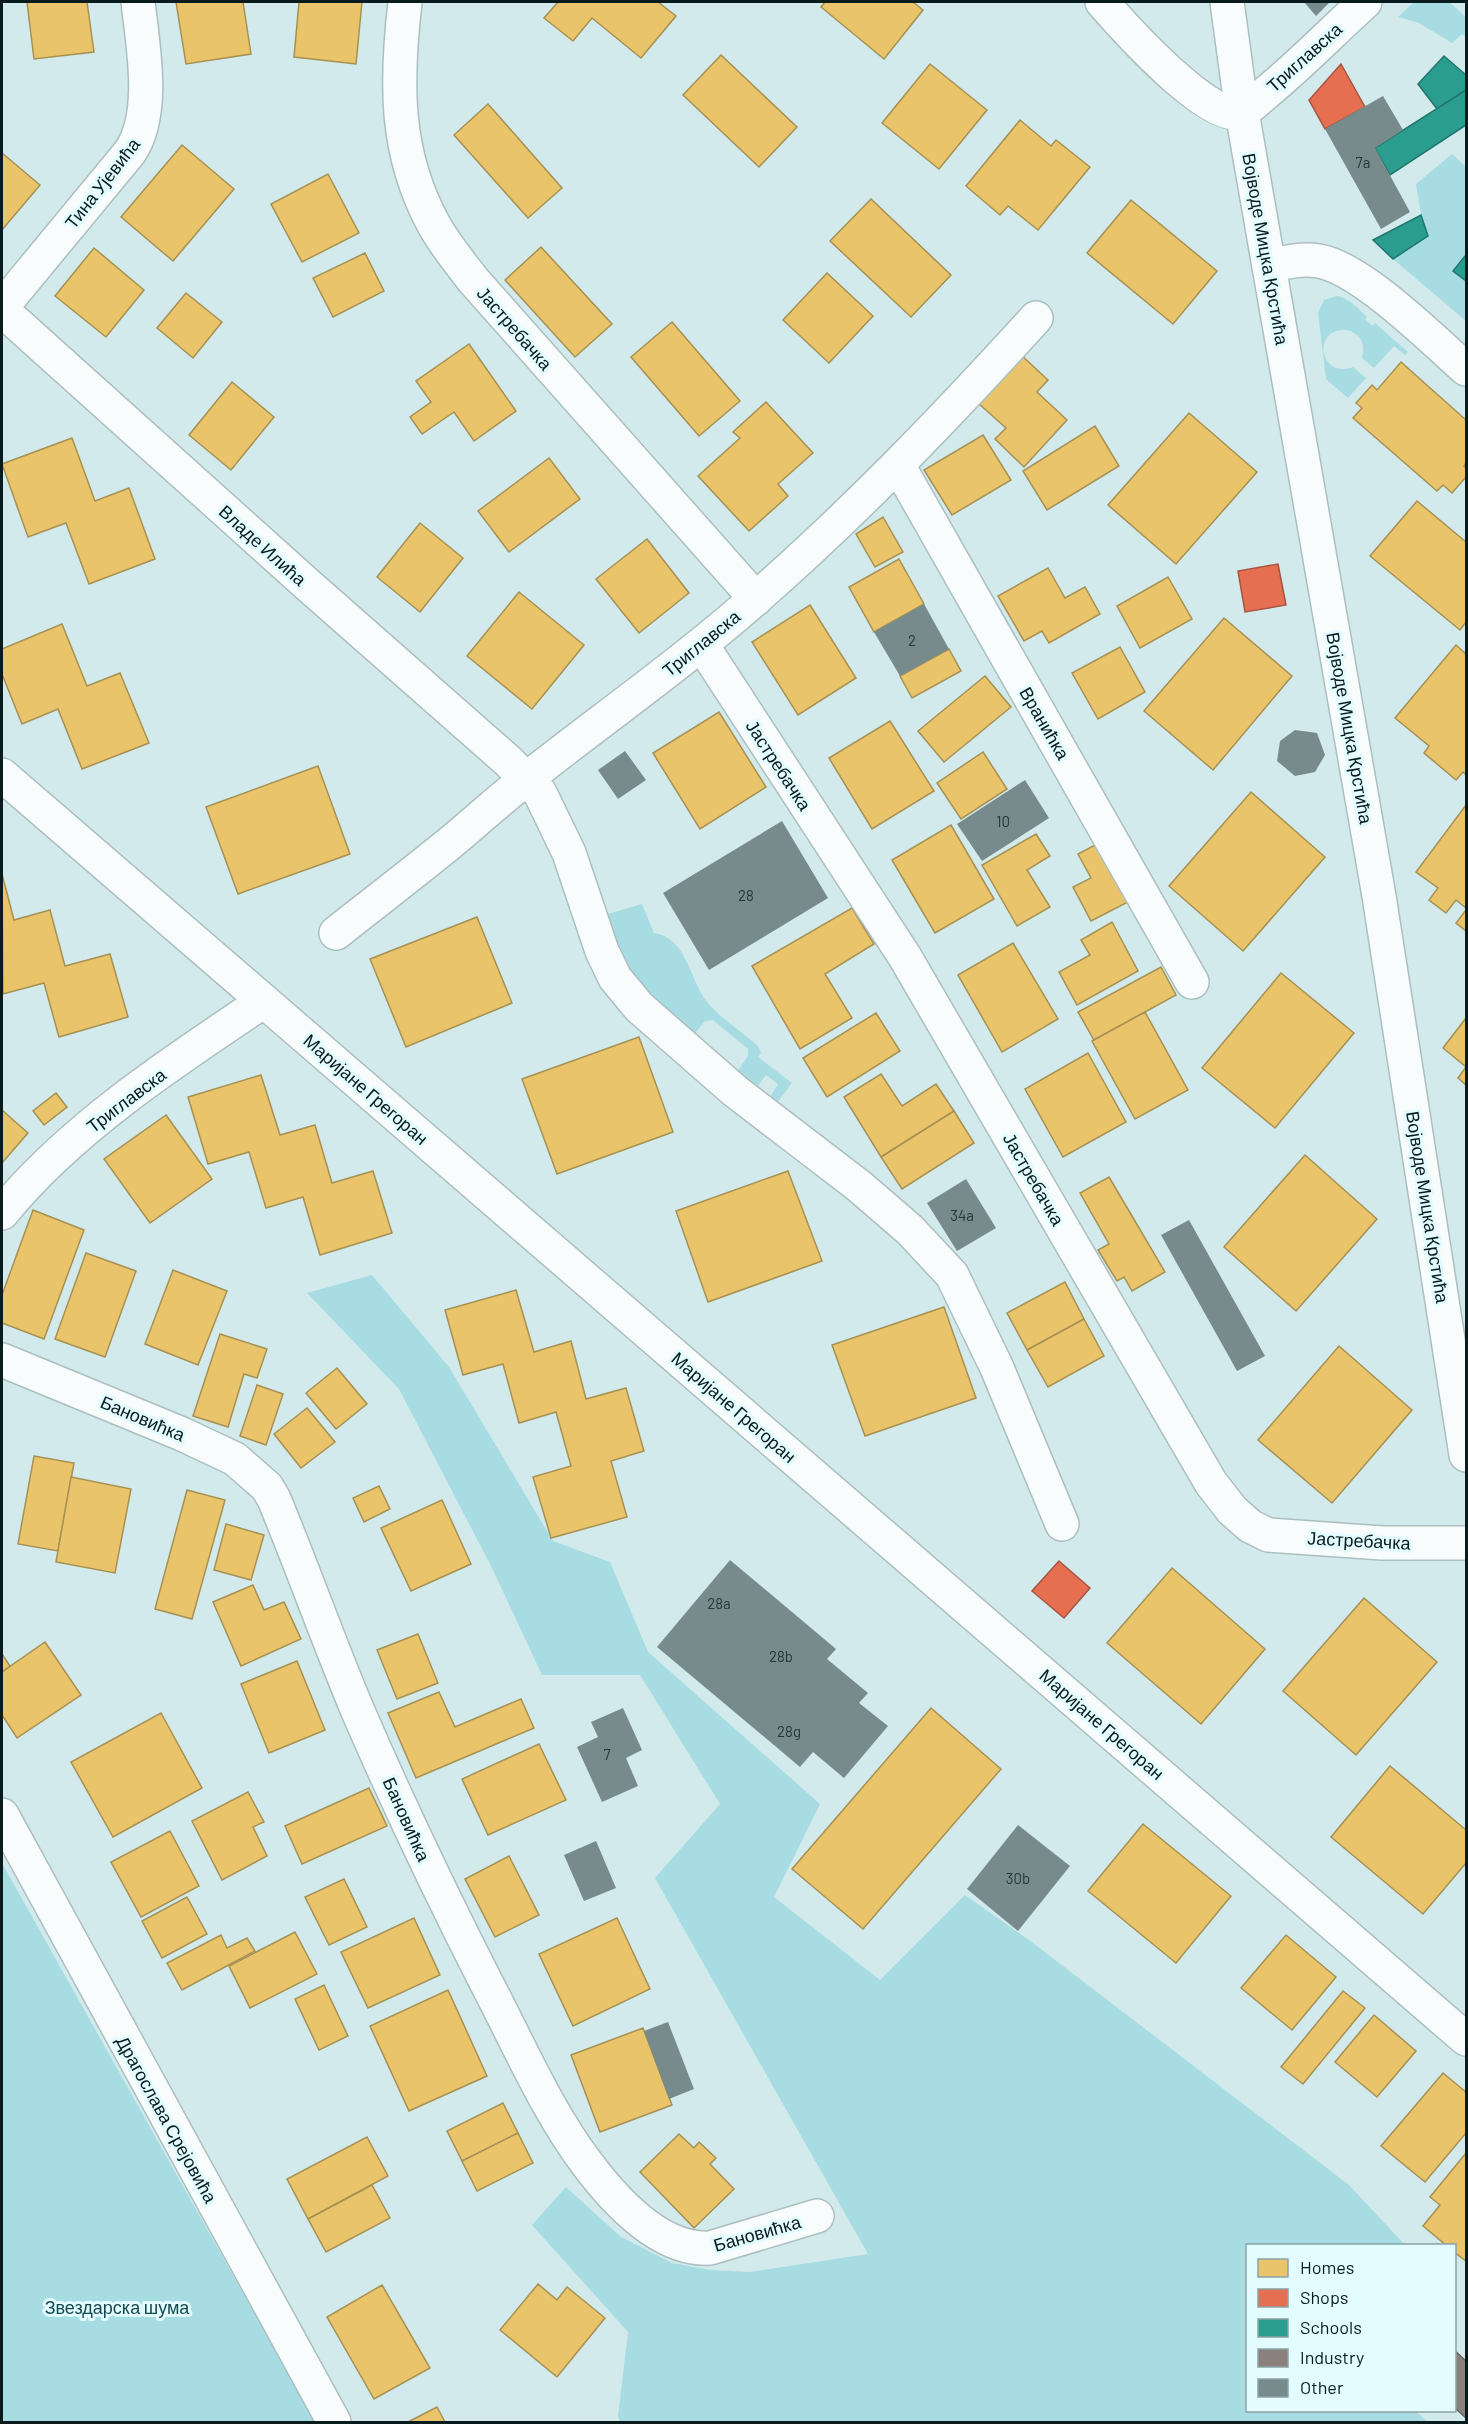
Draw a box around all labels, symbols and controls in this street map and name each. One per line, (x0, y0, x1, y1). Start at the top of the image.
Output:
street label: Триглавска (1262, 17, 1347, 96)
street label: Тина Ујевића (60, 133, 145, 233)
street label: Војводе Мицка Крстића (1238, 151, 1294, 347)
house number: 7a (1356, 153, 1370, 171)
street label: Јастребачка (473, 282, 558, 375)
street label: Владе Илића (215, 500, 312, 591)
street label: Триглавска (658, 604, 745, 681)
street label: Војводе Мицка Крстића (1322, 630, 1378, 826)
house number: 2 (908, 631, 916, 649)
street label: Вранићка (1015, 683, 1075, 764)
street label: Јастребачка (742, 716, 817, 815)
house number: 10 (996, 812, 1010, 830)
house number: 28 (738, 886, 754, 904)
street label: Маријане Грегоран (299, 1029, 433, 1149)
street label: Триглавска (82, 1063, 171, 1137)
street label: Војводе Мицка Крстића (1402, 1109, 1454, 1306)
street label: Јастребачка (999, 1129, 1070, 1230)
house number: 34a (950, 1206, 974, 1224)
street label: Маријане Грегоран (667, 1347, 801, 1467)
street label: Бановићка (97, 1390, 189, 1446)
street label: Јастребачка (1307, 1526, 1412, 1554)
house number: 28a (707, 1594, 731, 1612)
house number: 28b (769, 1647, 793, 1665)
street label: Маријане Грегоран (1035, 1664, 1169, 1784)
house number: 28g (777, 1722, 801, 1740)
house number: 7 (603, 1745, 611, 1763)
street label: Бановићка (379, 1774, 436, 1865)
house number: 30b (1006, 1869, 1030, 1887)
street label: Драгослава Срејовића (112, 2032, 223, 2207)
street label: Бановићка (711, 2210, 804, 2256)
legend (1246, 2244, 1456, 2412)
text: Homes (1300, 2256, 1354, 2278)
text: Shops (1300, 2286, 1349, 2308)
park label: Звездарска шума (45, 2296, 190, 2318)
text: Schools (1300, 2316, 1362, 2338)
text: Industry (1300, 2346, 1364, 2368)
text: Other (1300, 2376, 1344, 2398)

